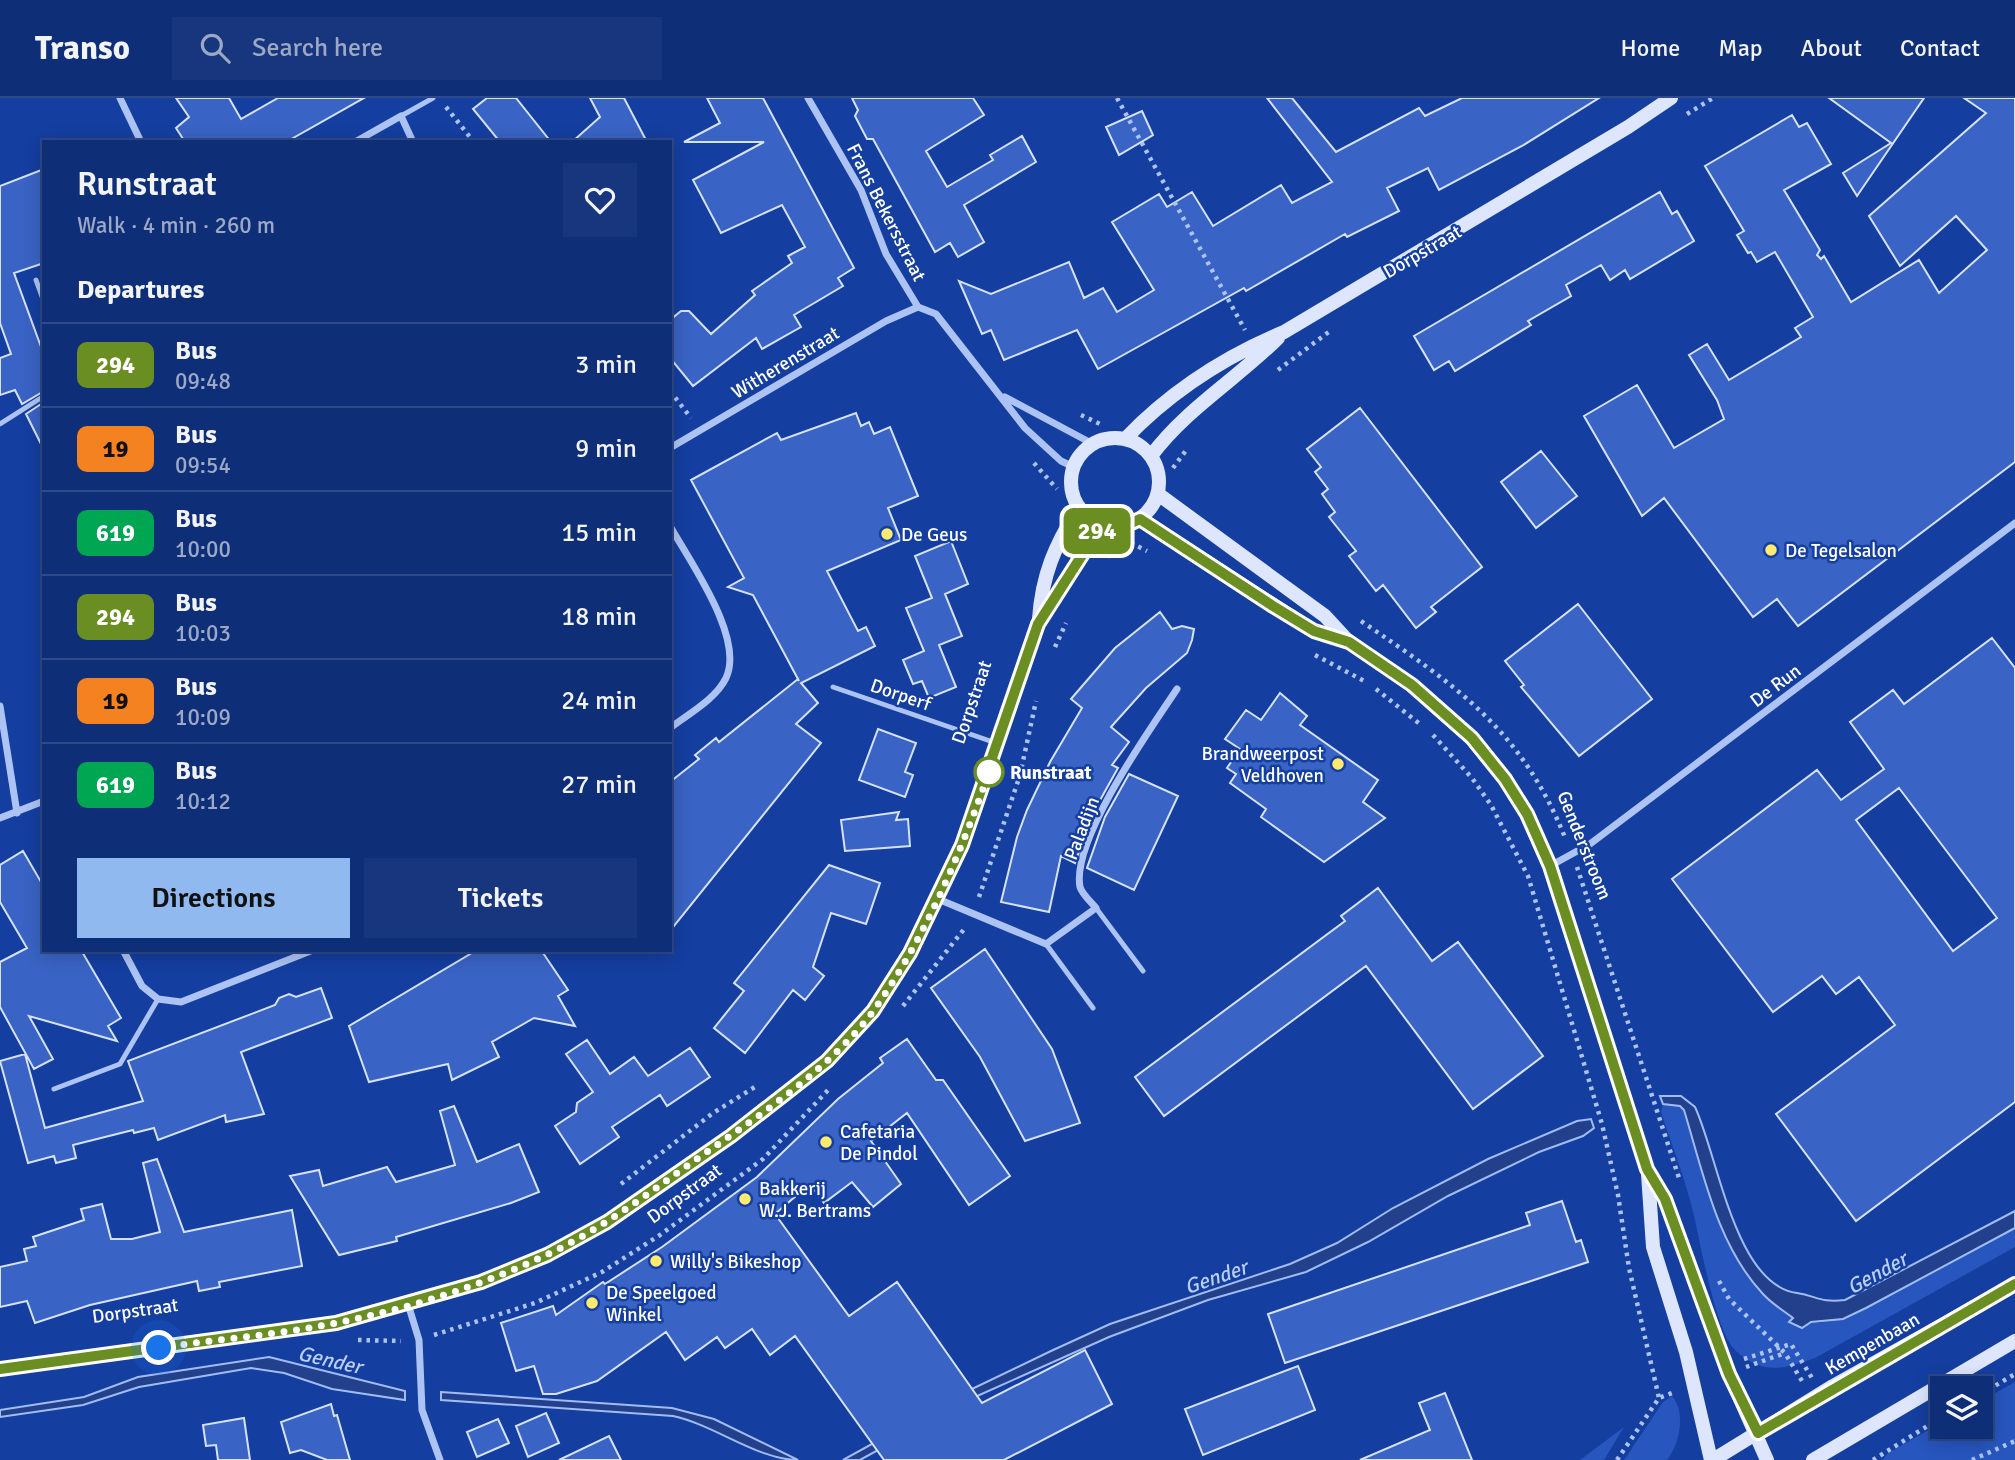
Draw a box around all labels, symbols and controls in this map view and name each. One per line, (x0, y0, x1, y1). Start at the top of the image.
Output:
search box (172, 17, 662, 80)
text: Transo (35, 28, 130, 69)
icon: search (196, 29, 234, 67)
text: Search here (252, 32, 383, 64)
text: Home (1620, 33, 1680, 63)
text: Map (1718, 33, 1763, 63)
text: About (1801, 33, 1862, 63)
text: Contact (1900, 33, 1980, 63)
street label: Frans Bekersstraat (841, 140, 931, 286)
button: heart (563, 163, 637, 237)
text: Runstraat (77, 164, 217, 205)
text: Walk · 4 min · 260 m (77, 211, 275, 240)
street label: Dorpstraat (1379, 220, 1466, 284)
text: Departures (77, 274, 204, 306)
street label: Witherenstraat (727, 321, 844, 404)
text: Bus (175, 335, 217, 367)
text: 3 min (575, 349, 637, 381)
text: 294 (96, 350, 135, 380)
text: 09:48 (175, 367, 231, 396)
text: Bus (175, 419, 217, 451)
text: 9 min (575, 433, 637, 465)
text: 19 (103, 434, 128, 464)
text: 09:54 (175, 451, 231, 480)
text: Bus (175, 503, 217, 535)
line badge: 294 (1057, 508, 1137, 554)
text: 294 (1078, 516, 1116, 546)
text: 15 min (561, 517, 637, 549)
text: 619 (96, 518, 135, 548)
place label: De Geus (901, 523, 967, 547)
marker: De Geus (879, 526, 895, 542)
text: 10:00 (175, 535, 231, 564)
place label: De Tegelsalon (1785, 539, 1897, 563)
marker: De Tegelsalon (1763, 542, 1779, 558)
text: Bus (175, 587, 217, 619)
text: 18 min (561, 601, 637, 633)
text: 294 (96, 602, 135, 632)
text: 10:03 (175, 619, 231, 648)
street label: Dorpstraat (946, 657, 998, 747)
street label: De Run (1745, 659, 1806, 713)
text: Bus (175, 671, 217, 703)
street label: Dorperf (867, 673, 936, 717)
text: 24 min (561, 685, 637, 717)
text: 19 (103, 686, 128, 716)
text: 10:09 (175, 703, 231, 732)
place label: Brandweerpost Veldhoven (1201, 742, 1324, 788)
text: Bus (175, 755, 217, 787)
marker: Brandweerpost Veldhoven (1330, 756, 1346, 772)
marker: Runstraat (974, 757, 1004, 787)
place label: Runstraat (1010, 761, 1092, 785)
text: 27 min (561, 769, 637, 801)
text: 619 (96, 770, 135, 800)
text: 10:12 (175, 787, 231, 816)
street label: Genderstroom (1551, 787, 1617, 903)
street label: Paladijn (1059, 793, 1105, 863)
button: Directions (77, 858, 350, 938)
button: Tickets (364, 858, 637, 938)
place label: Cafetaria De Pindol (840, 1120, 918, 1166)
marker: Cafetaria De Pindol (818, 1134, 834, 1150)
street label: Dorpstraat (642, 1158, 727, 1229)
place label: Bakkerij W.J. Bertrams (759, 1177, 871, 1223)
marker: Bakkerij W.J. Bertrams (737, 1191, 753, 1207)
water label: Gender (1842, 1244, 1915, 1300)
place label: Willy's Bikeshop (670, 1250, 801, 1274)
marker: Willy's Bikeshop (648, 1253, 664, 1269)
water label: Gender (1181, 1253, 1254, 1300)
place label: De Speelgoed Winkel (606, 1281, 717, 1327)
street label: Dorpstraat (90, 1293, 180, 1329)
marker: De Speelgoed Winkel (584, 1295, 600, 1311)
street label: Kempenbaan (1821, 1307, 1924, 1381)
your location (141, 1330, 176, 1365)
water label: Gender (295, 1340, 368, 1381)
map controls (1930, 1376, 1993, 1439)
button: layers (1930, 1376, 1993, 1439)

